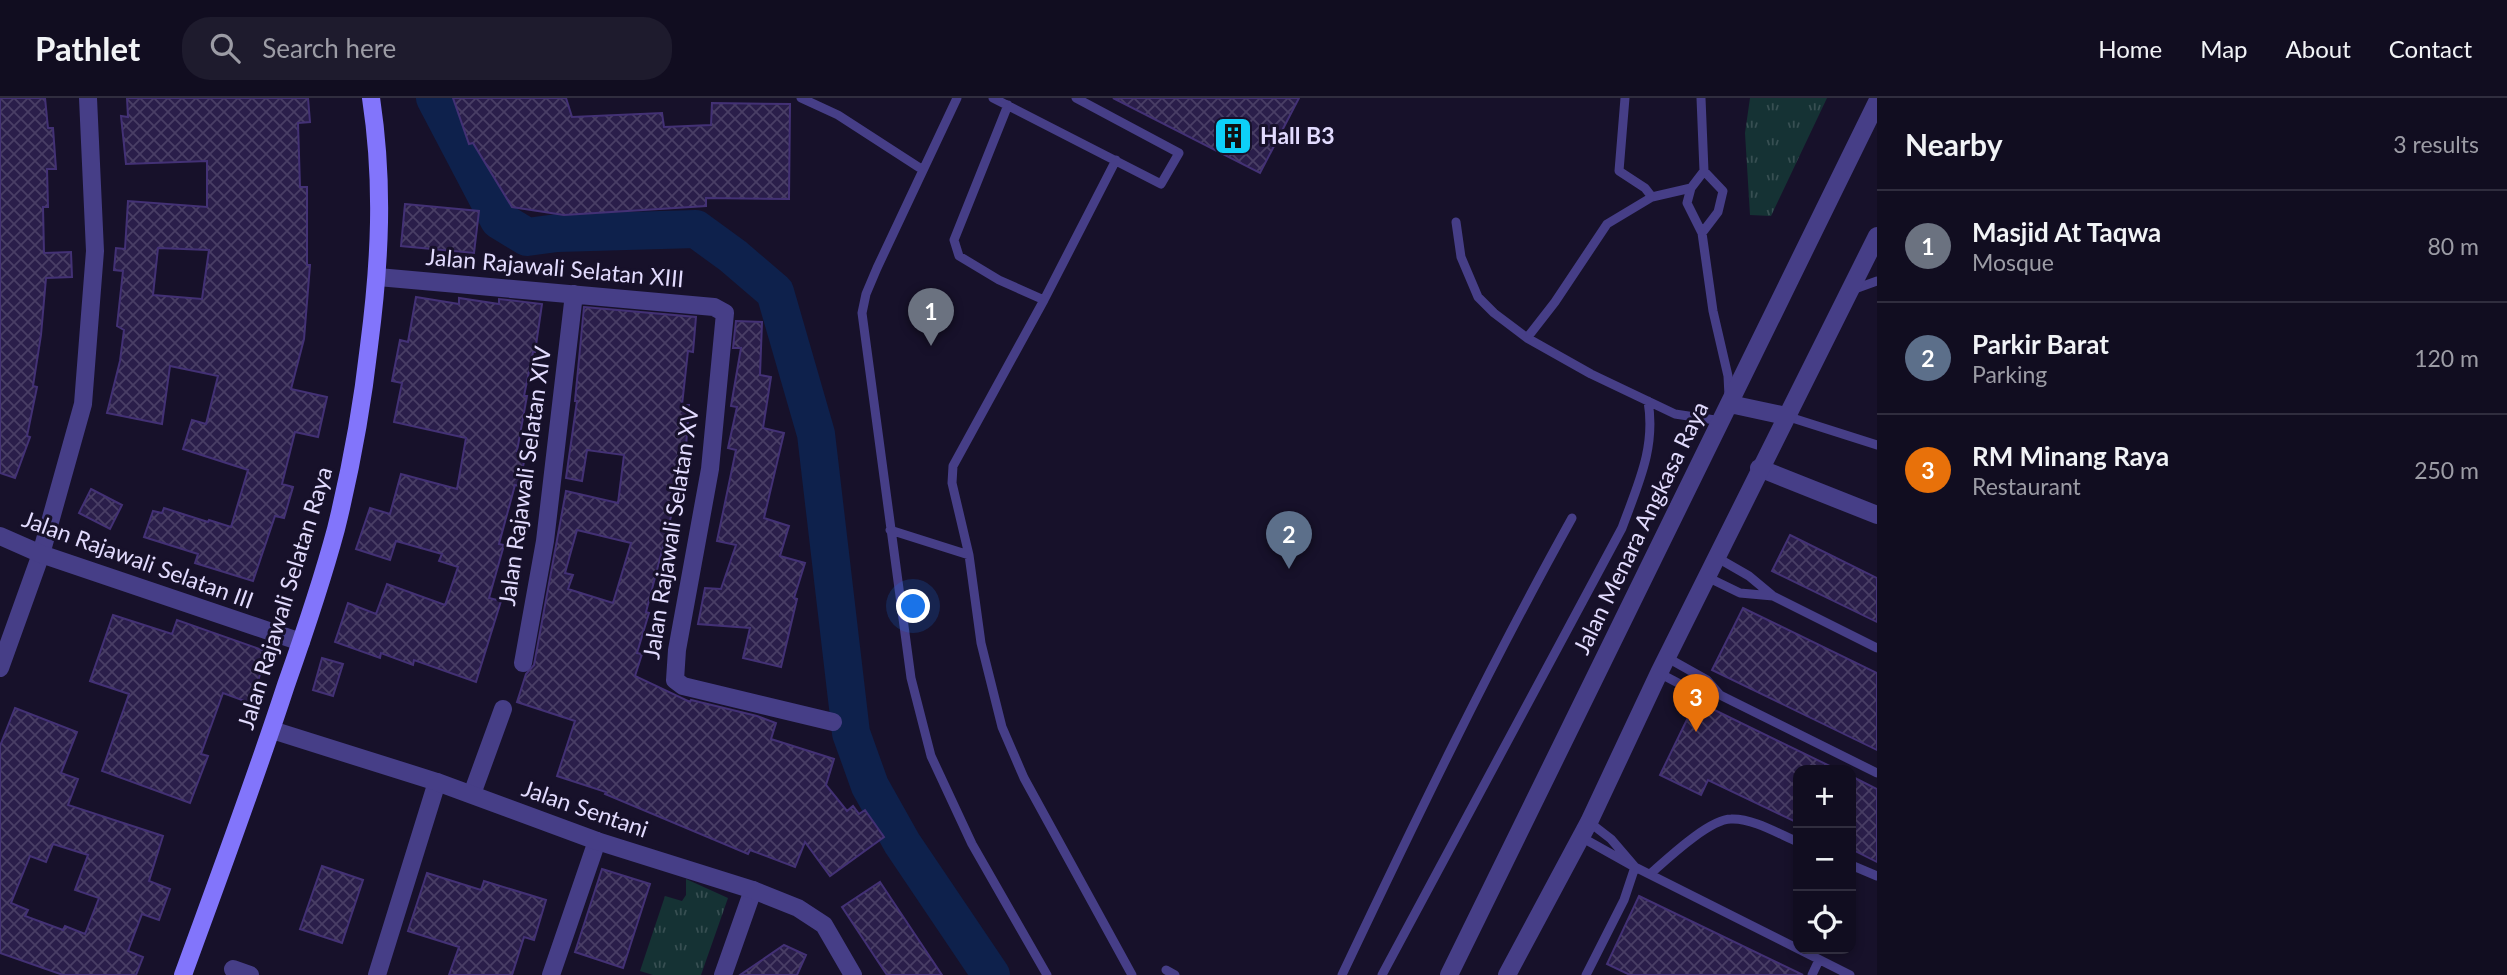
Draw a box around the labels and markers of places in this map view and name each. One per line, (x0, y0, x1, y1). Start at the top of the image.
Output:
building icon: Hall B3 (1212, 115, 1254, 157)
place label: Hall B3 (1260, 121, 1335, 149)
pin: 1 (908, 288, 954, 346)
pin: 2 (1266, 511, 1312, 569)
pin: 3 (1673, 674, 1719, 732)

